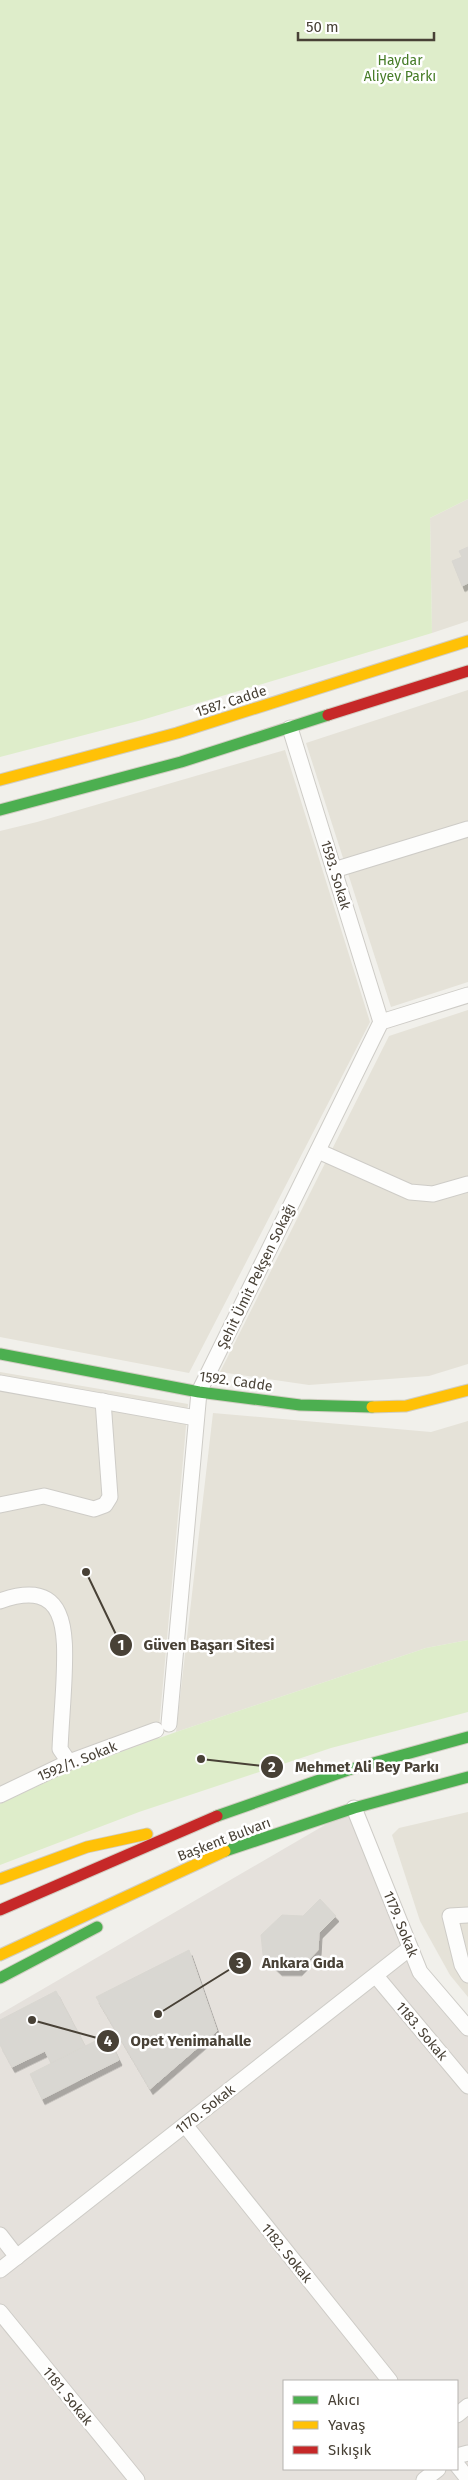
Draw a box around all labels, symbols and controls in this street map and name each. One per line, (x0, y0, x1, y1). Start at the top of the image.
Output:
scale bar (298, 10, 434, 42)
text: 50 m (306, 18, 339, 36)
park label: Haydar Aliyev Parkı (364, 52, 436, 85)
street label: 1587. Cadde (194, 682, 269, 721)
street label: 1593. Sokak (317, 838, 354, 913)
street label: Şehit Ümit Pekşen Sokağı (213, 1200, 299, 1352)
street label: 1592. Cadde (198, 1368, 274, 1395)
callout: Güven Başarı Sitesi (109, 1630, 285, 1660)
text: 1 (118, 1636, 124, 1654)
text: Güven Başarı Sitesi (144, 1636, 274, 1655)
street label: 1592/1. Sokak (35, 1738, 120, 1785)
callout: Mehmet Ali Bey Parkı (260, 1752, 448, 1782)
text: 2 (268, 1758, 276, 1776)
text: Mehmet Ali Bey Parkı (295, 1758, 439, 1776)
street label: Başkent Bulvarı (175, 1814, 273, 1865)
street label: 1179. Sokak (380, 1889, 422, 1961)
callout: Ankara Gıda (227, 1948, 354, 1978)
text: 3 (235, 1954, 244, 1972)
text: Ankara Gıda (261, 1954, 344, 1972)
street label: 1183. Sokak (392, 1999, 452, 2065)
callout: Opet Yenimahalle (96, 2026, 262, 2056)
text: 4 (104, 2032, 113, 2050)
text: Opet Yenimahalle (131, 2032, 251, 2050)
street label: 1170. Sokak (172, 2081, 239, 2138)
street label: 1182. Sokak (258, 2220, 316, 2287)
street label: 1181. Sokak (39, 2364, 97, 2429)
legend (283, 2380, 458, 2470)
text: Akıcı (328, 2391, 360, 2409)
text: Yavaş (328, 2416, 365, 2434)
text: Sıkışık (328, 2441, 372, 2459)

